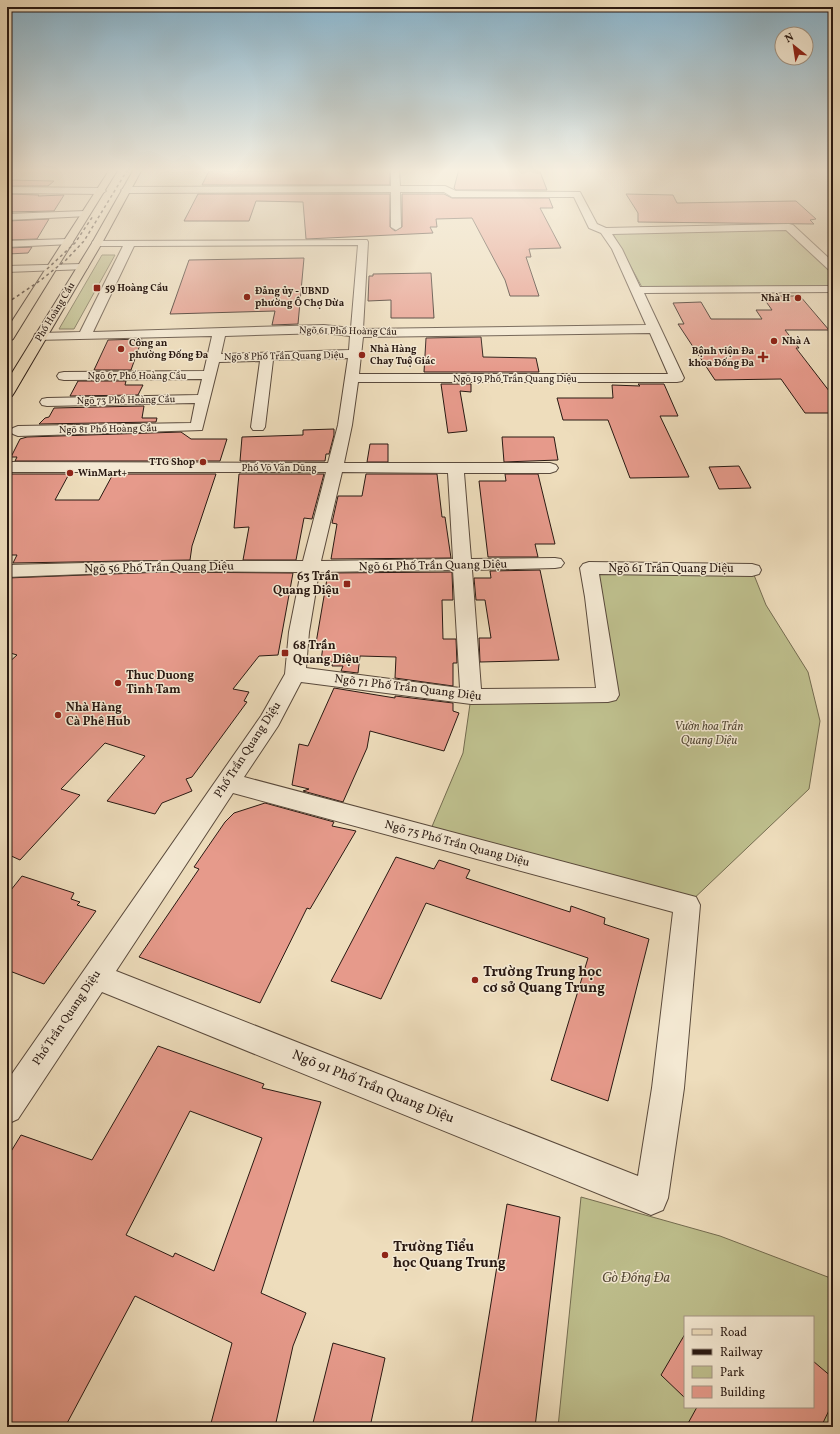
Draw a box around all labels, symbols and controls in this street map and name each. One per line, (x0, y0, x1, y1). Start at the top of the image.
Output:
north arrow (774, 26, 814, 66)
text: N (783, 30, 797, 47)
street label: Phố Hoàng Cầu (32, 279, 78, 344)
place label: 59 Hoàng Cầu (105, 281, 168, 295)
marker: 59 Hoàng Cầu (92, 283, 102, 293)
place label: Đảng ủy - UBND phường Ô Chợ Dừa (255, 284, 345, 310)
place label: Nhà H (761, 291, 790, 305)
marker: Đảng ủy - UBND phường Ô Chợ Dừa (242, 292, 252, 302)
marker: Nhà H (793, 293, 803, 303)
street label: Ngõ 61 Phố Hoàng Cầu (299, 323, 397, 339)
place label: Nhà A (782, 334, 810, 348)
place label: Công an phường Đống Đa (129, 336, 209, 362)
marker: Nhà A (769, 336, 779, 346)
place label: Nhà Hàng Chay Tuệ Giác (370, 342, 436, 368)
marker: Công an phường Đống Đa (116, 344, 126, 354)
place label: Bệnh viện Đa khoa Đống Đa (688, 344, 755, 370)
street label: Ngõ 8 Phố Trần Quang Diệu (224, 348, 344, 364)
marker: Nhà Hàng Chay Tuệ Giác (357, 350, 367, 360)
marker: Bệnh viện Đa khoa Đống Đa (757, 351, 769, 363)
street label: Ngõ 67 Phố Hoàng Cầu (88, 369, 187, 383)
street label: Ngõ 19 Phố Trần Quang Diệu (453, 372, 577, 386)
street label: Ngõ 73 Phố Hoàng Cầu (77, 392, 176, 408)
street label: Ngõ 81 Phố Hoàng Cầu (59, 421, 157, 437)
place label: TTG Shop (149, 455, 195, 469)
marker: TTG Shop (198, 457, 208, 467)
street label: Phố Võ Văn Dũng (241, 461, 317, 475)
place label: WinMart+ (78, 466, 127, 480)
marker: WinMart+ (65, 468, 75, 478)
street label: Ngõ 61 Phố Trần Quang Diệu (359, 557, 508, 575)
street label: Ngõ 56 Phố Trần Quang Diệu (84, 559, 234, 577)
street label: Ngõ 61 Trần Quang Diệu (608, 561, 734, 577)
place label: 63 Trần Quang Diệu (273, 569, 340, 599)
marker: 63 Trần Quang Diệu (342, 579, 352, 589)
place label: 68 Trần Quang Diệu (293, 638, 360, 668)
marker: 68 Trần Quang Diệu (280, 648, 290, 658)
place label: Thuc Duong Tinh Tam (126, 668, 194, 698)
street label: Ngõ 71 Phố Trần Quang Diệu (333, 671, 483, 705)
marker: Thuc Duong Tinh Tam (113, 678, 123, 688)
street label: Phố Trần Quang Diệu (211, 699, 285, 801)
place label: Nhà Hàng Cà Phê Hub (66, 700, 130, 730)
marker: Nhà Hàng Cà Phê Hub (53, 710, 63, 720)
park label: Vườn hoa Trần Quang Diệu (675, 719, 743, 749)
street label: Ngõ 75 Phố Trần Quang Diệu (383, 817, 531, 871)
place label: Trường Trung học cơ sở Quang Trung (483, 963, 605, 998)
street label: Phố Trần Quang Diệu (29, 967, 105, 1069)
marker: Trường Trung học cơ sở Quang Trung (470, 975, 480, 985)
street label: Ngõ 91 Phố Trần Quang Diệu (289, 1046, 457, 1128)
place label: Trường Tiểu học Quang Trung (393, 1238, 506, 1273)
marker: Trường Tiểu học Quang Trung (380, 1250, 390, 1260)
park label: Gò Đống Đa (602, 1269, 670, 1288)
legend (684, 1316, 814, 1408)
text: Road (720, 1325, 747, 1341)
text: Railway (720, 1345, 763, 1361)
text: Park (720, 1365, 745, 1381)
text: Building (720, 1385, 765, 1401)

